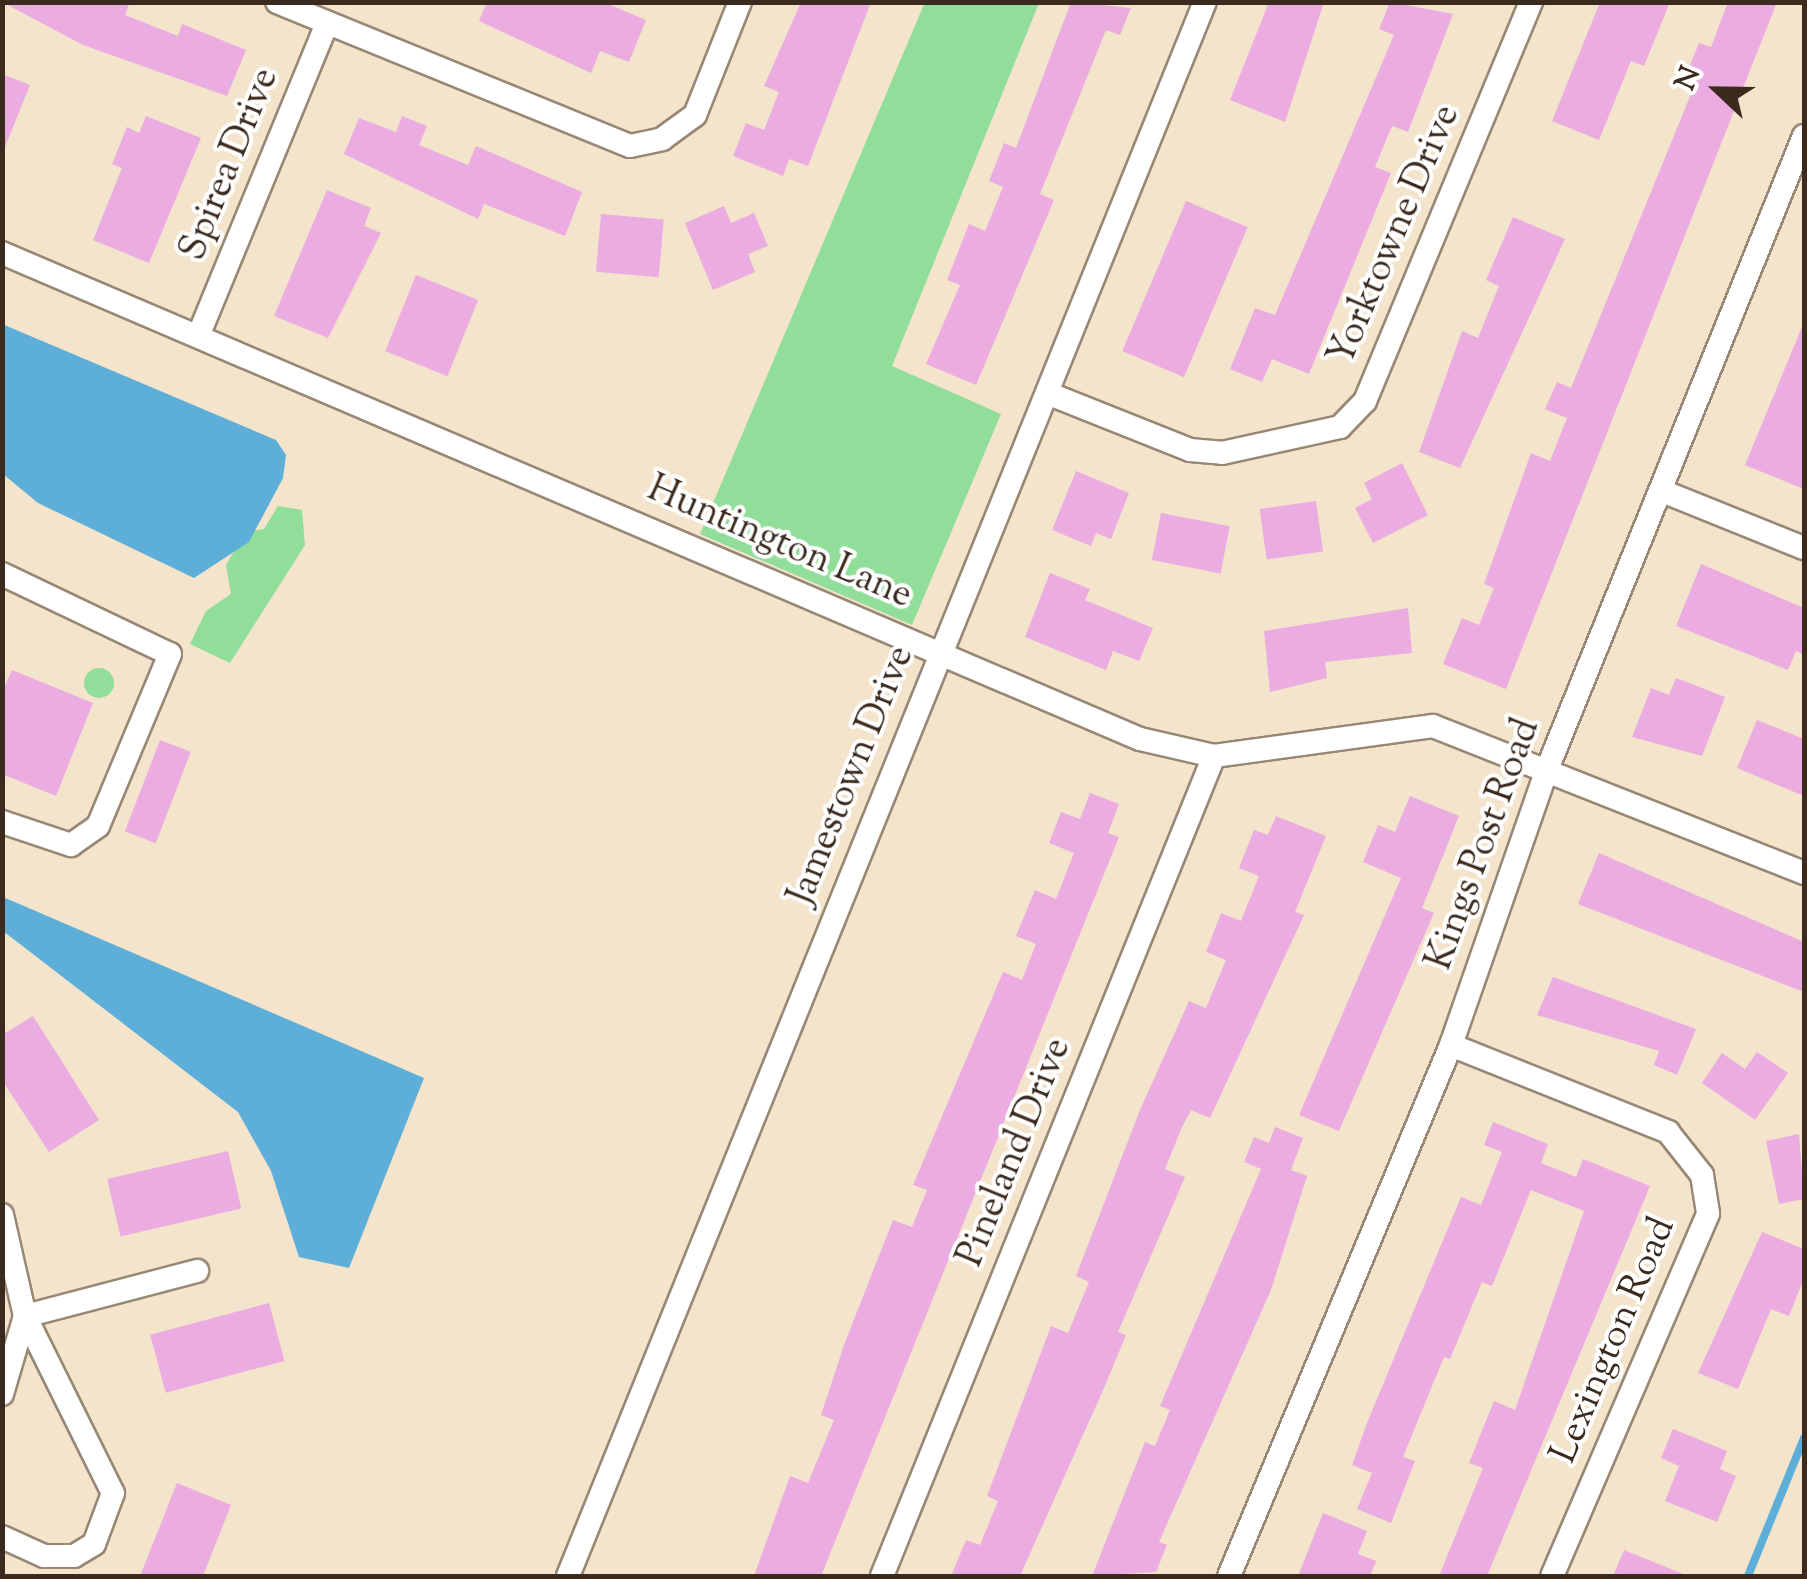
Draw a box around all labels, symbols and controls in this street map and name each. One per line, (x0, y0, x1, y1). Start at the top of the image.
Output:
north arrow (1667, 40, 1767, 140)
text: N (1666, 61, 1712, 97)
street label: Spirea Drive (172, 62, 290, 268)
street label: Yorktowne Drive (1321, 99, 1471, 373)
street label: Huntington Lane (640, 468, 918, 620)
street label: Jamestown Drive (780, 640, 926, 912)
street label: Kings Post Road (1418, 713, 1552, 977)
street label: Pineland Drive (949, 1032, 1083, 1274)
street label: Lexington Road (1543, 1211, 1687, 1471)

